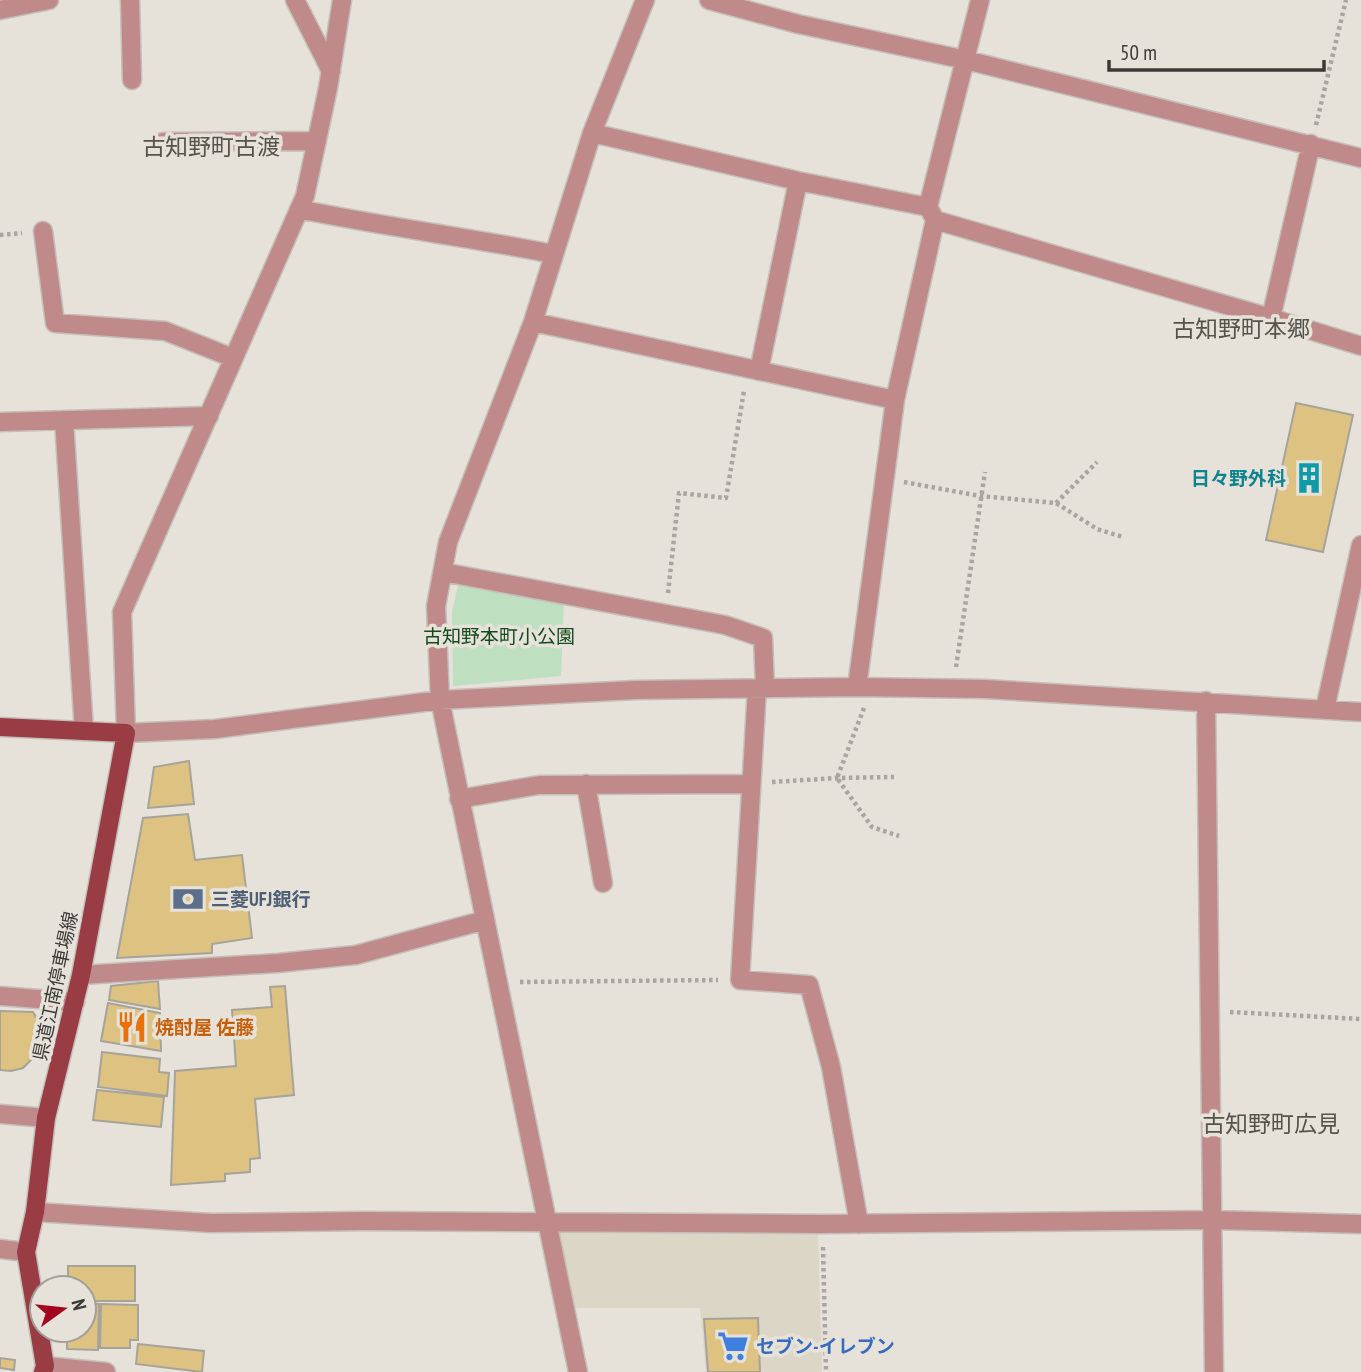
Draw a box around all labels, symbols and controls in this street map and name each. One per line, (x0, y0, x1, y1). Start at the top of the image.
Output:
scale bar (1109, 28, 1324, 72)
text: 50 m (1120, 39, 1157, 66)
district label: 古知野町古渡 (142, 132, 280, 161)
district label: 古知野町本郷 (1172, 314, 1310, 343)
building icon: 日々野外科 (1292, 461, 1326, 495)
place label: 日々野外科 (1191, 466, 1286, 490)
park label: 古知野本町小公園 (423, 624, 575, 648)
bank icon: 三菱UFJ銀行 (171, 882, 205, 916)
place label: 三菱UFJ銀行 (211, 887, 310, 911)
street label: 県道江南停車場線 (27, 909, 83, 1063)
restaurant icon: 焼酎屋 佐藤 (115, 1010, 149, 1044)
place label: 焼酎屋 佐藤 (155, 1015, 254, 1039)
district label: 古知野町広見 (1202, 1109, 1340, 1138)
north arrow (28, 1274, 98, 1344)
text: N (67, 1297, 92, 1313)
supermarket icon: セブン-イレブン (716, 1329, 750, 1363)
place label: セブン-イレブン (756, 1334, 895, 1358)

